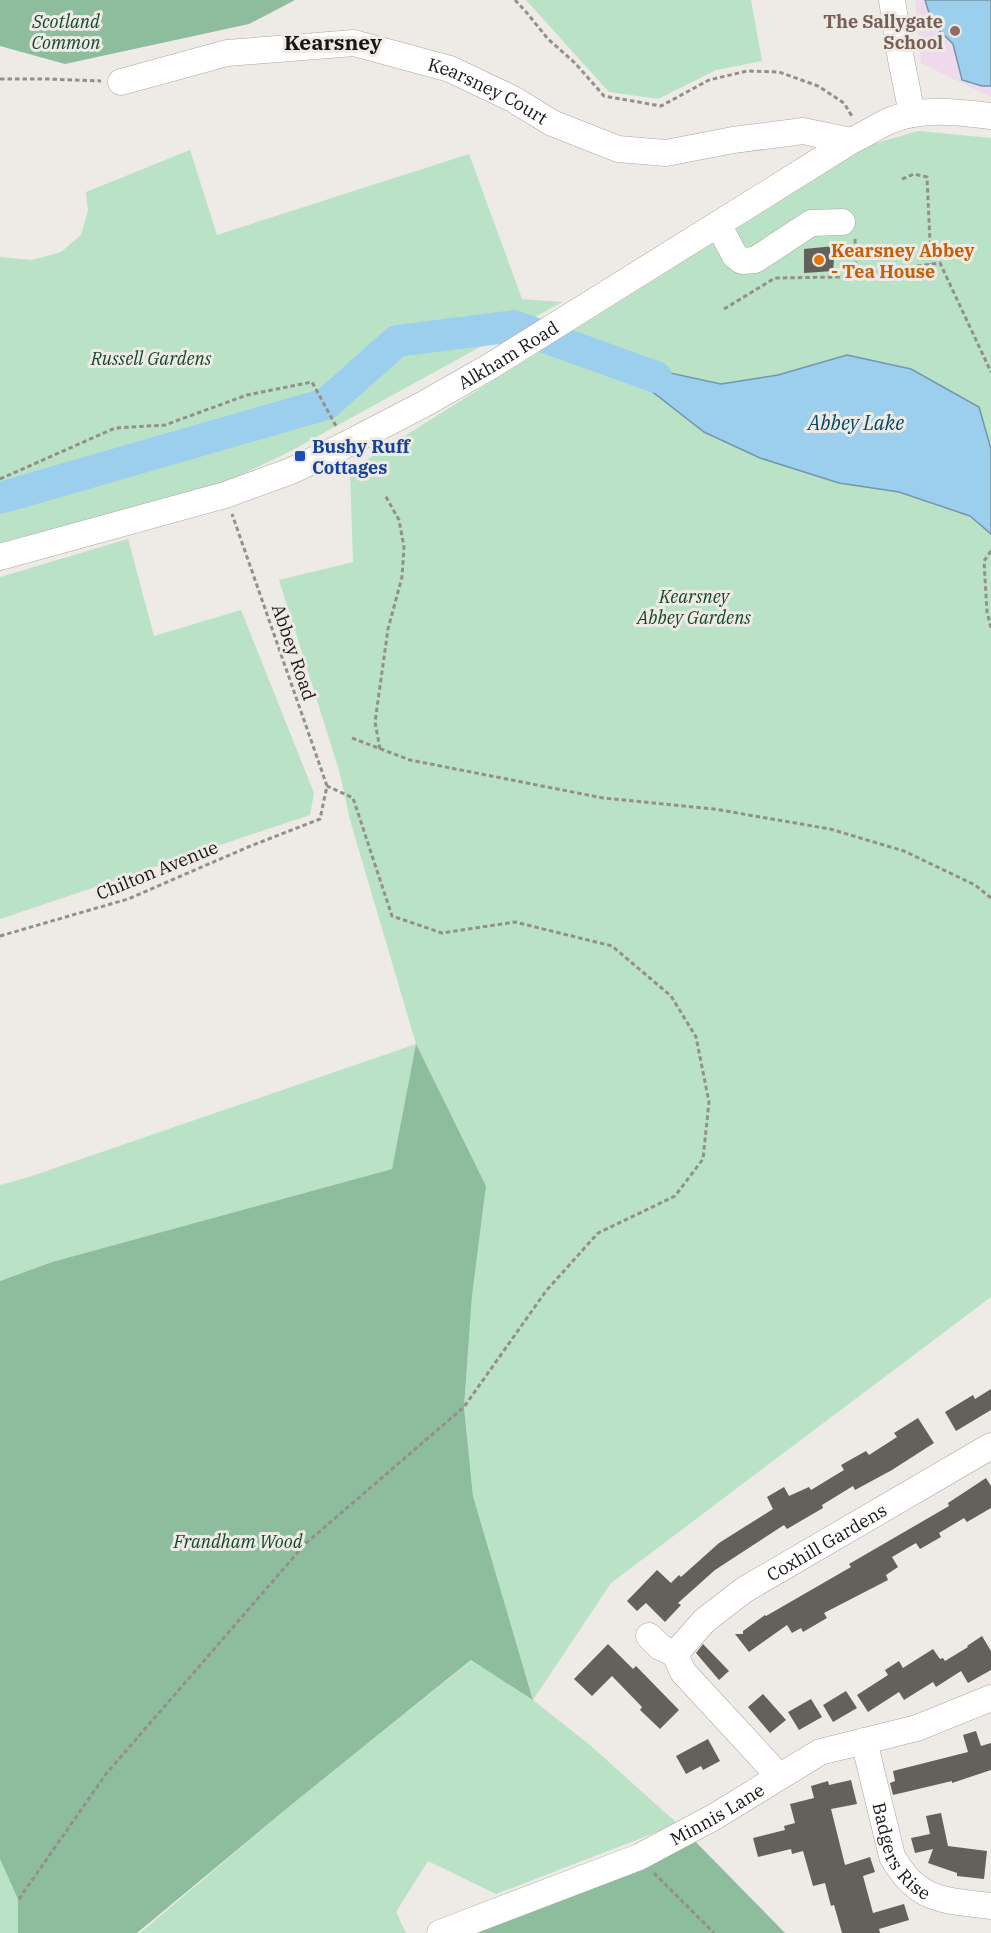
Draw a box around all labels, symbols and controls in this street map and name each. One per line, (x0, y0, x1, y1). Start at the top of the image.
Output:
park label: Scotland Common (31, 10, 101, 54)
place label: The Sallygate School (823, 10, 943, 54)
marker: The Sallygate School (948, 24, 962, 38)
district label: Kearsney (284, 28, 382, 56)
street label: Kearsney Court (426, 52, 552, 129)
place label: Kearsney Abbey - Tea House (831, 239, 975, 283)
marker: Kearsney Abbey - Tea House (812, 253, 826, 267)
street label: Alkham Road (454, 315, 562, 394)
park label: Russell Gardens (90, 347, 212, 370)
water label: Abbey Lake (806, 409, 904, 436)
place label: Bushy Ruff Cottages (312, 435, 412, 479)
marker: Bushy Ruff Cottages (293, 449, 307, 463)
park label: Kearsney Abbey Gardens (636, 585, 751, 629)
street label: Abbey Road (267, 601, 321, 703)
street label: Chilton Avenue (93, 835, 221, 905)
street label: Coxhill Gardens (762, 1498, 891, 1586)
park label: Frandham Wood (173, 1530, 303, 1553)
street label: Minnis Lane (666, 1778, 768, 1850)
street label: Badgers Rise (868, 1800, 935, 1905)

